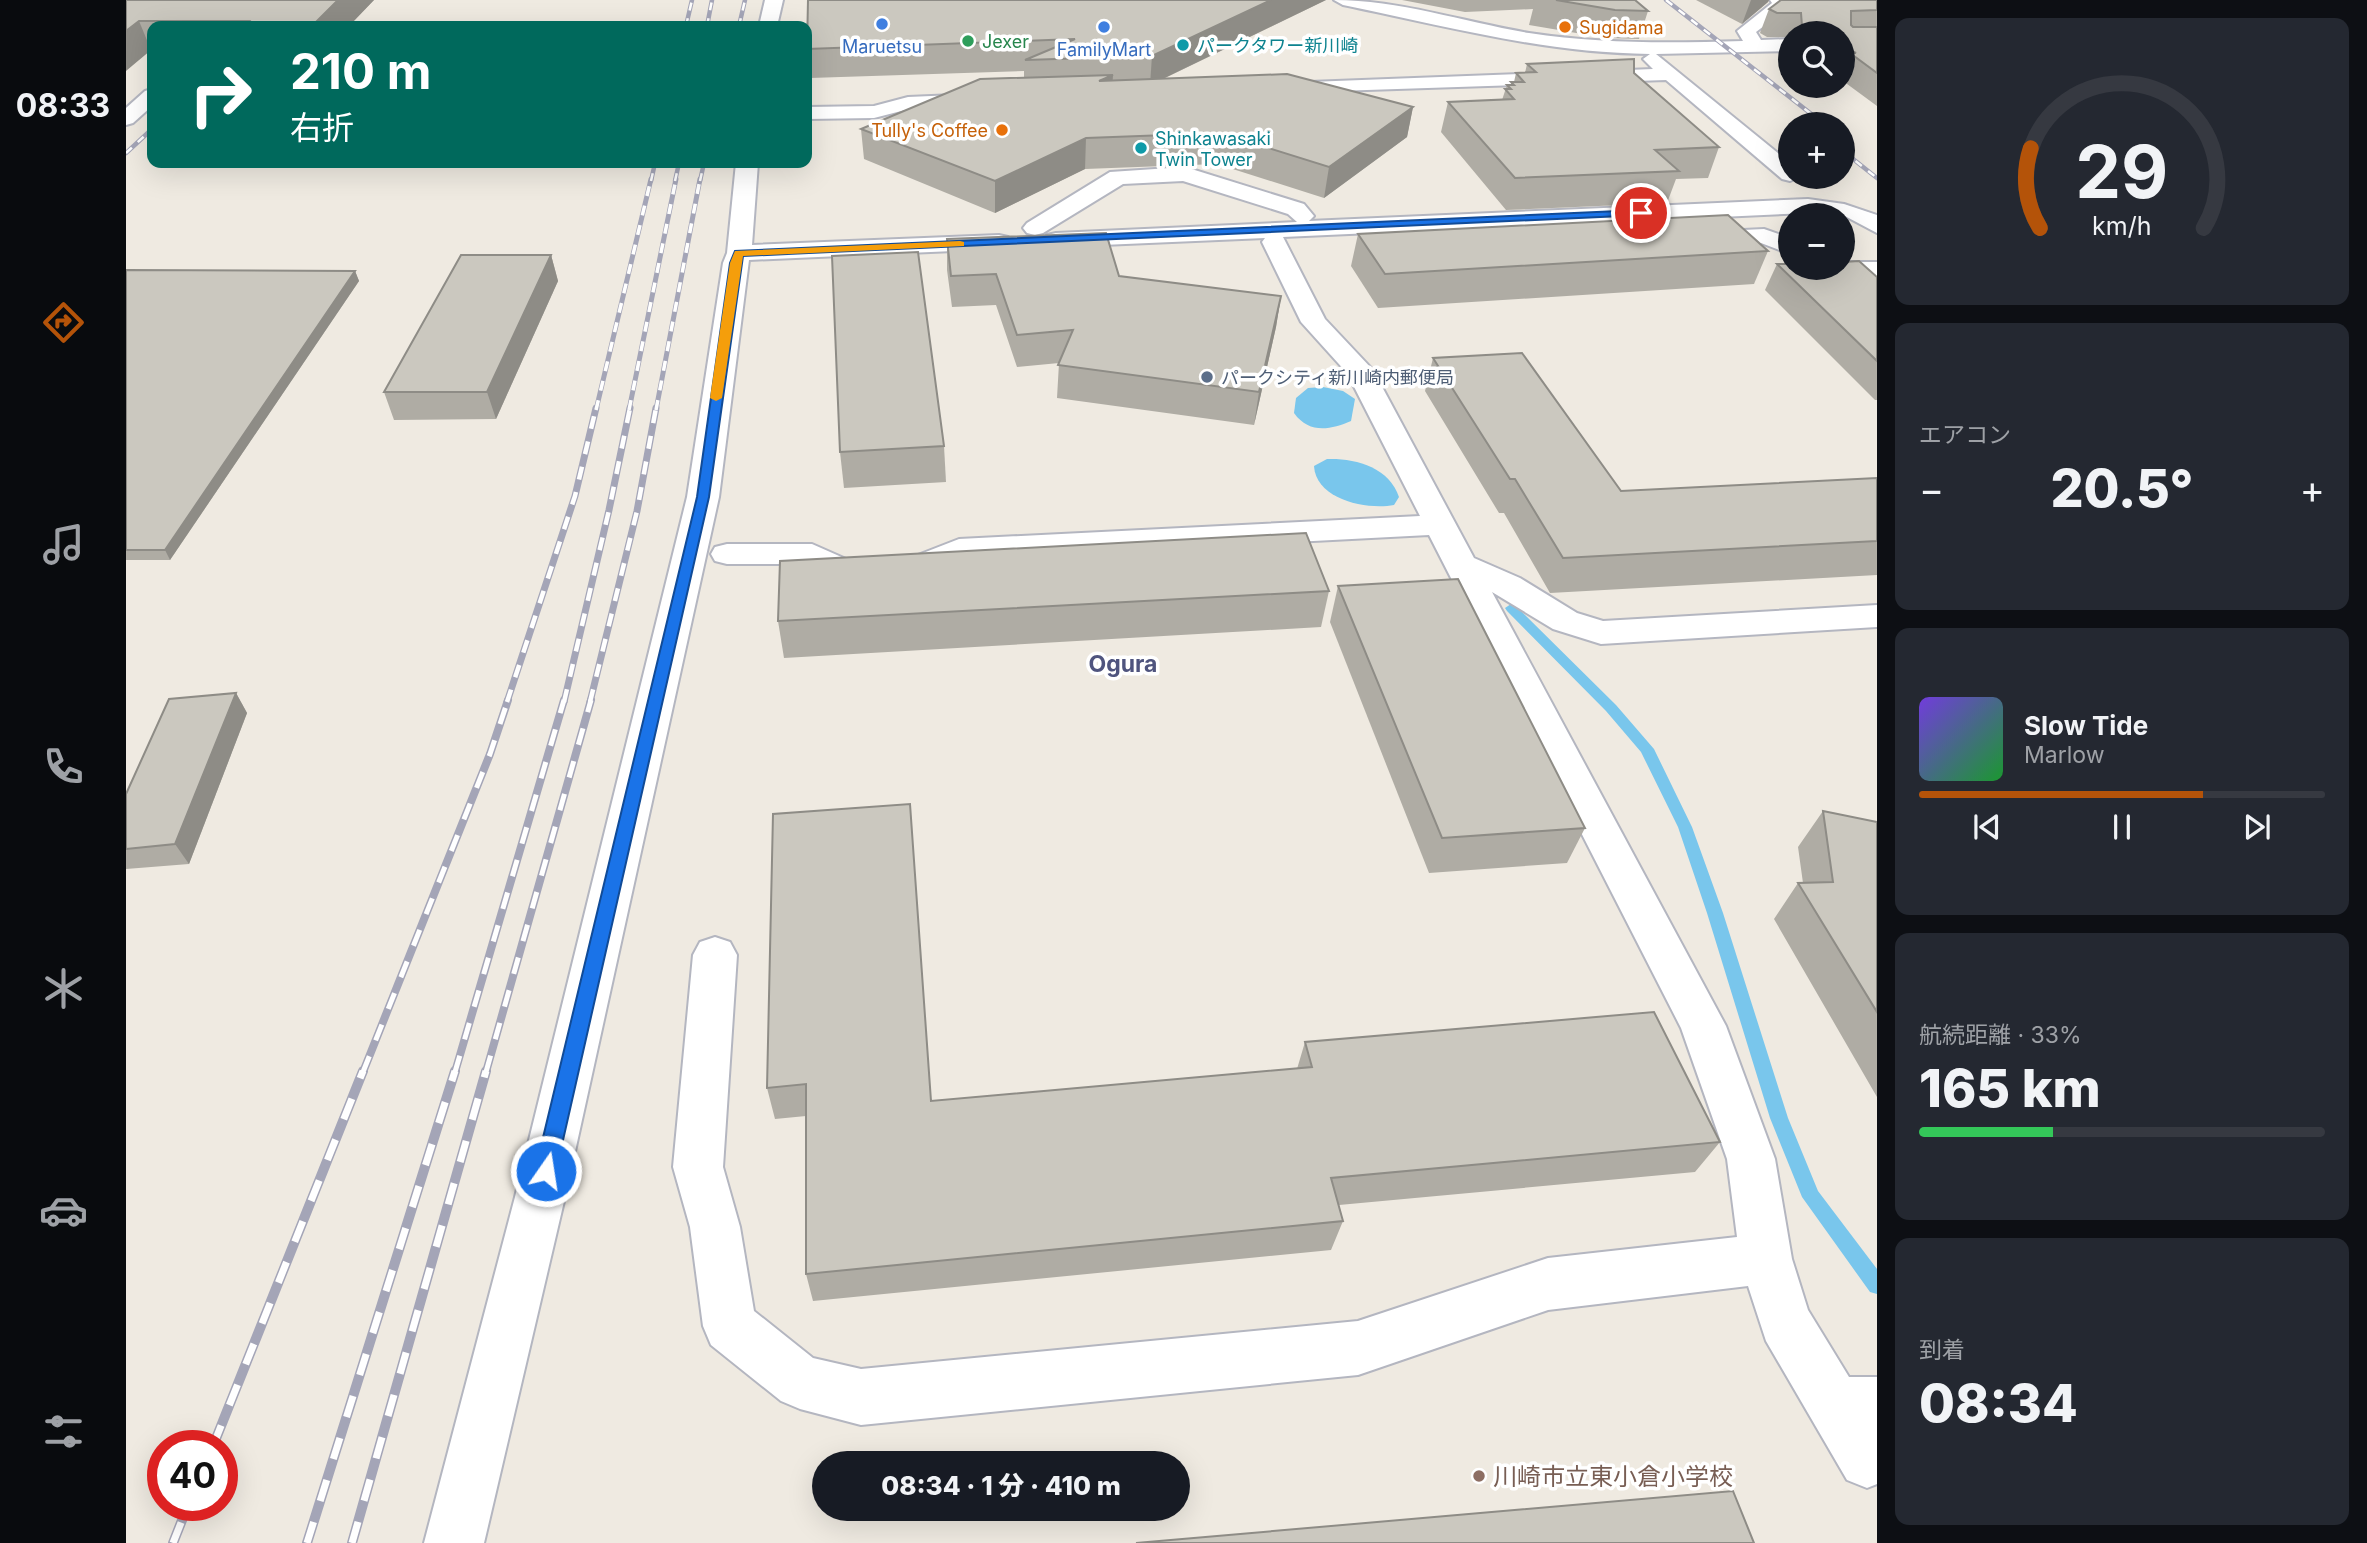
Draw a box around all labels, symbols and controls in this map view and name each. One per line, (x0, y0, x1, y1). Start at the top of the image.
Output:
marker: Maruetsu (874, 16, 890, 32)
place label: Sugidama (1579, 17, 1664, 38)
marker: FamilyMart (1096, 19, 1112, 35)
marker: Sugidama (1557, 19, 1573, 35)
map controls (1778, 21, 1855, 280)
button: search (1778, 21, 1855, 98)
place label: Jexer (982, 31, 1029, 52)
marker: Jexer (960, 33, 976, 49)
place label: パークタワー新川崎 (1197, 35, 1358, 56)
place label: Maruetsu (842, 36, 922, 57)
marker: パークタワー新川崎 (1175, 37, 1191, 53)
place label: FamilyMart (1057, 39, 1151, 60)
text: 210 m (290, 42, 431, 101)
icon: right (175, 49, 266, 140)
text: 08:33 (16, 86, 110, 125)
text: 右折 (290, 108, 354, 147)
button: + (1778, 112, 1855, 189)
place label: Tully's Coffee (871, 120, 988, 141)
marker: Tully's Coffee (994, 122, 1010, 138)
text: 29 (2075, 127, 2169, 216)
place label: Shinkawasaki Twin Tower (1155, 128, 1271, 170)
marker: Shinkawasaki Twin Tower (1133, 140, 1149, 156)
pin (1611, 183, 1671, 243)
icon: arrive (1622, 194, 1660, 232)
button: − (1778, 203, 1855, 280)
text: km/h (2092, 210, 2152, 240)
icon: directions (39, 298, 88, 347)
place label: パークシティ新川崎内郵便局 (1221, 367, 1454, 388)
marker: パークシティ新川崎内郵便局 (1199, 369, 1215, 385)
text: エアコン (1919, 421, 2011, 449)
text: 20.5° (2050, 457, 2194, 520)
text: − (1919, 466, 1944, 512)
text: + (2300, 466, 2325, 512)
icon: music (39, 520, 88, 569)
district label: Ogura (1089, 650, 1157, 678)
text: Slow Tide (2024, 710, 2148, 741)
text: Marlow (2024, 741, 2104, 769)
icon: phone (39, 742, 88, 791)
icon: previous (1968, 808, 2006, 846)
icon: pause (2103, 808, 2141, 846)
icon: next (2238, 808, 2276, 846)
icon: climate (39, 964, 88, 1013)
text: 航続距離 · 33% (1919, 1021, 2082, 1049)
text: 165 km (1919, 1057, 2101, 1120)
position arrow (509, 1134, 583, 1208)
icon: car (39, 1186, 88, 1235)
text: 到着 (1919, 1336, 1965, 1364)
text: 08:34 (1919, 1372, 2078, 1435)
icon: filters (39, 1407, 88, 1456)
speed limit sign: 40 (147, 1430, 238, 1521)
place label: 川崎市立東小倉小学校 (1493, 1462, 1733, 1491)
marker: 川崎市立東小倉小学校 (1471, 1468, 1487, 1484)
text: 08:34 · 1 分 · 410 m (881, 1470, 1121, 1501)

